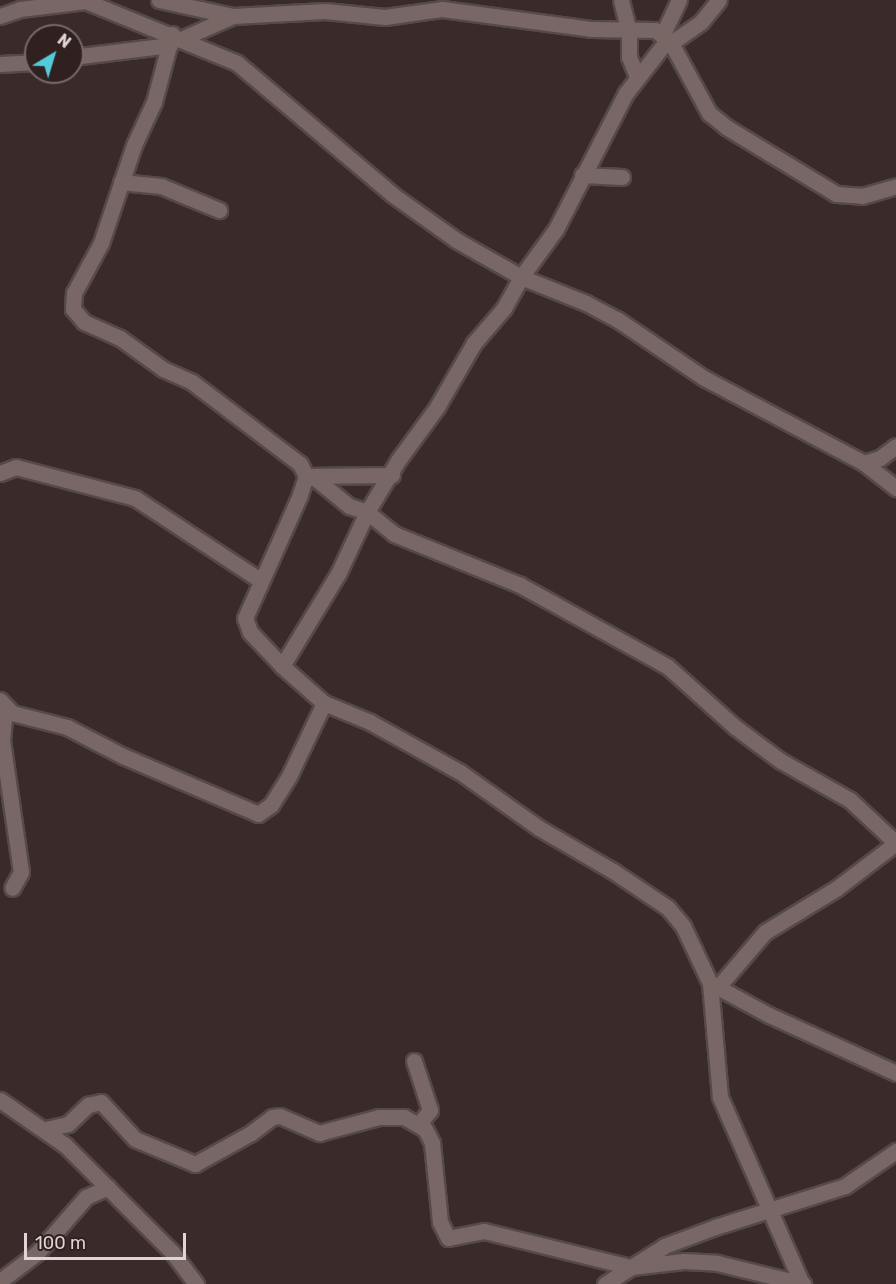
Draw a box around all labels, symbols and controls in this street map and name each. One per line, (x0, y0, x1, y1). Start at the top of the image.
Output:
north arrow (24, 24, 84, 84)
text: N (54, 30, 75, 52)
scale bar (27, 1221, 189, 1259)
text: 100 m (35, 1232, 86, 1254)

